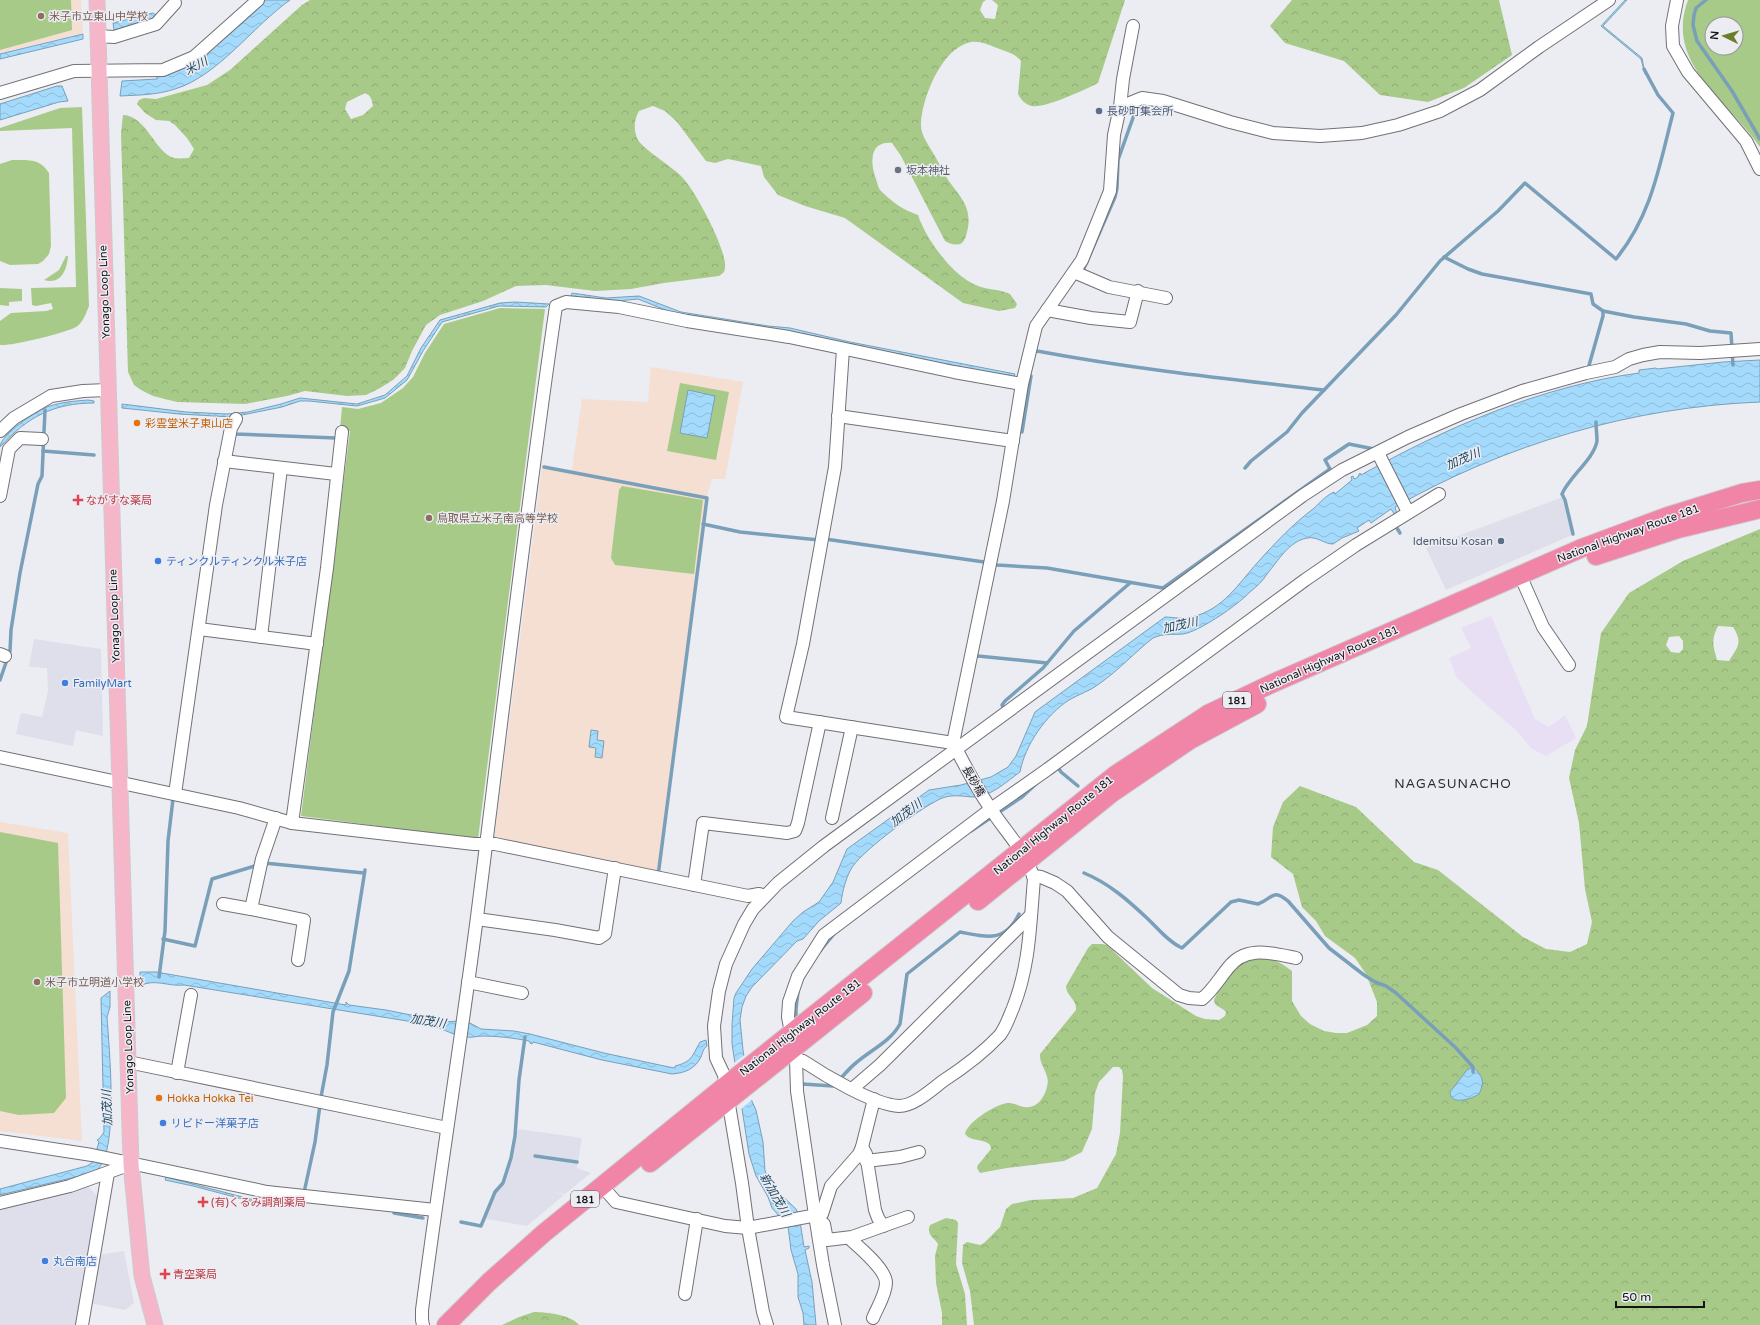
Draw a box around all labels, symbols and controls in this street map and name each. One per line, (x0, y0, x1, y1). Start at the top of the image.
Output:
place label: 米子市立東山中学校 (49, 10, 148, 23)
marker: 米子市立東山中学校 (36, 11, 46, 21)
north arrow (1704, 16, 1744, 56)
text: N (1708, 30, 1721, 40)
water label: 米川 (182, 53, 212, 78)
place label: 長砂町集会所 (1107, 105, 1174, 118)
marker: 長砂町集会所 (1094, 106, 1104, 116)
place label: 坂本神社 (906, 164, 950, 177)
marker: 坂本神社 (893, 165, 903, 175)
street label: Yonago Loop Line (96, 245, 113, 339)
place label: 彩雲堂米子東山店 (145, 417, 233, 430)
marker: 彩雲堂米子東山店 (132, 418, 142, 428)
water label: 加茂川 (1444, 445, 1484, 472)
place label: ながすな薬局 (86, 494, 152, 507)
marker: ながすな薬局 (73, 495, 83, 505)
street label: National Highway Route 181 (1555, 502, 1701, 565)
place label: 鳥取県立米子南高等学校 (437, 512, 558, 525)
marker: 鳥取県立米子南高等学校 (424, 513, 434, 523)
place label: Idemitsu Kosan (1413, 535, 1493, 548)
marker: Idemitsu Kosan (1496, 536, 1506, 546)
place label: ティンクルティンクル米子店 (166, 555, 307, 568)
marker: ティンクルティンクル米子店 (153, 556, 163, 566)
street label: Yonago Loop Line (106, 569, 123, 663)
water label: 加茂川 (1161, 614, 1201, 636)
street label: National Highway Route 181 (1258, 623, 1400, 696)
place label: FamilyMart (73, 677, 132, 690)
marker: FamilyMart (60, 678, 70, 688)
road number: 181 (1223, 692, 1251, 708)
street label: 長砂橋 (960, 764, 987, 799)
street label: National Highway Route 181 (991, 773, 1116, 878)
district label: NAGASUNACHO (1394, 776, 1512, 792)
water label: 加茂川 (887, 795, 926, 829)
place label: 米子市立明道小学校 (45, 976, 144, 989)
street label: National Highway Route 181 (737, 976, 863, 1079)
marker: 米子市立明道小学校 (32, 977, 42, 987)
street label: Yonago Loop Line (120, 1000, 137, 1094)
water label: 加茂川 (409, 1011, 449, 1031)
water label: 加茂川 (99, 1088, 115, 1126)
place label: Hokka Hokka Tei (167, 1092, 253, 1105)
marker: Hokka Hokka Tei (154, 1093, 164, 1103)
place label: リビドー洋菓子店 (171, 1117, 259, 1130)
marker: リビドー洋菓子店 (158, 1118, 168, 1128)
water label: 新加茂川 (757, 1171, 794, 1221)
road number: 181 (571, 1191, 599, 1207)
place label: (有)くるみ調剤薬局 (211, 1196, 306, 1209)
marker: (有)くるみ調剤薬局 (198, 1197, 208, 1207)
place label: 丸合南店 (53, 1255, 97, 1268)
marker: 丸合南店 (40, 1256, 50, 1266)
place label: 青空薬局 (173, 1268, 217, 1281)
marker: 青空薬局 (160, 1269, 170, 1279)
scale bar (1616, 1283, 1704, 1309)
text: 50 m (1622, 1290, 1651, 1304)

